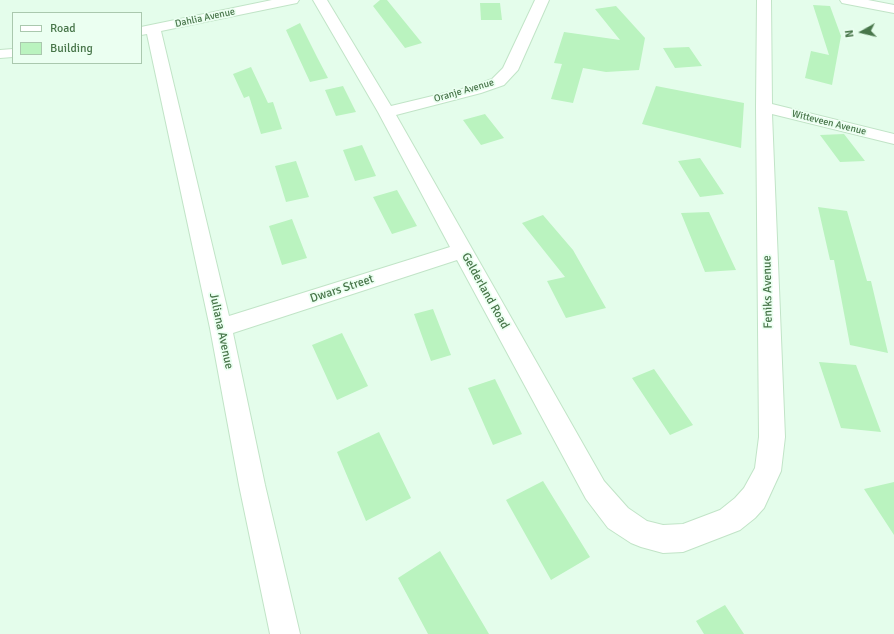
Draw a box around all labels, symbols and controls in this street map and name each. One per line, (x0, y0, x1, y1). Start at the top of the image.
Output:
street label: Dahlia Avenue (174, 6, 236, 30)
legend (12, 12, 142, 64)
north arrow (842, 12, 882, 52)
text: Road (50, 21, 76, 36)
text: N (843, 29, 857, 38)
text: Building (50, 41, 93, 56)
street label: Oranje Avenue (433, 77, 495, 105)
street label: Witteveen Avenue (791, 108, 867, 138)
street label: Gelderland Road (458, 250, 512, 332)
street label: Feniks Avenue (760, 255, 776, 329)
street label: Dwars Street (308, 272, 376, 306)
street label: Juliana Avenue (206, 292, 236, 370)

